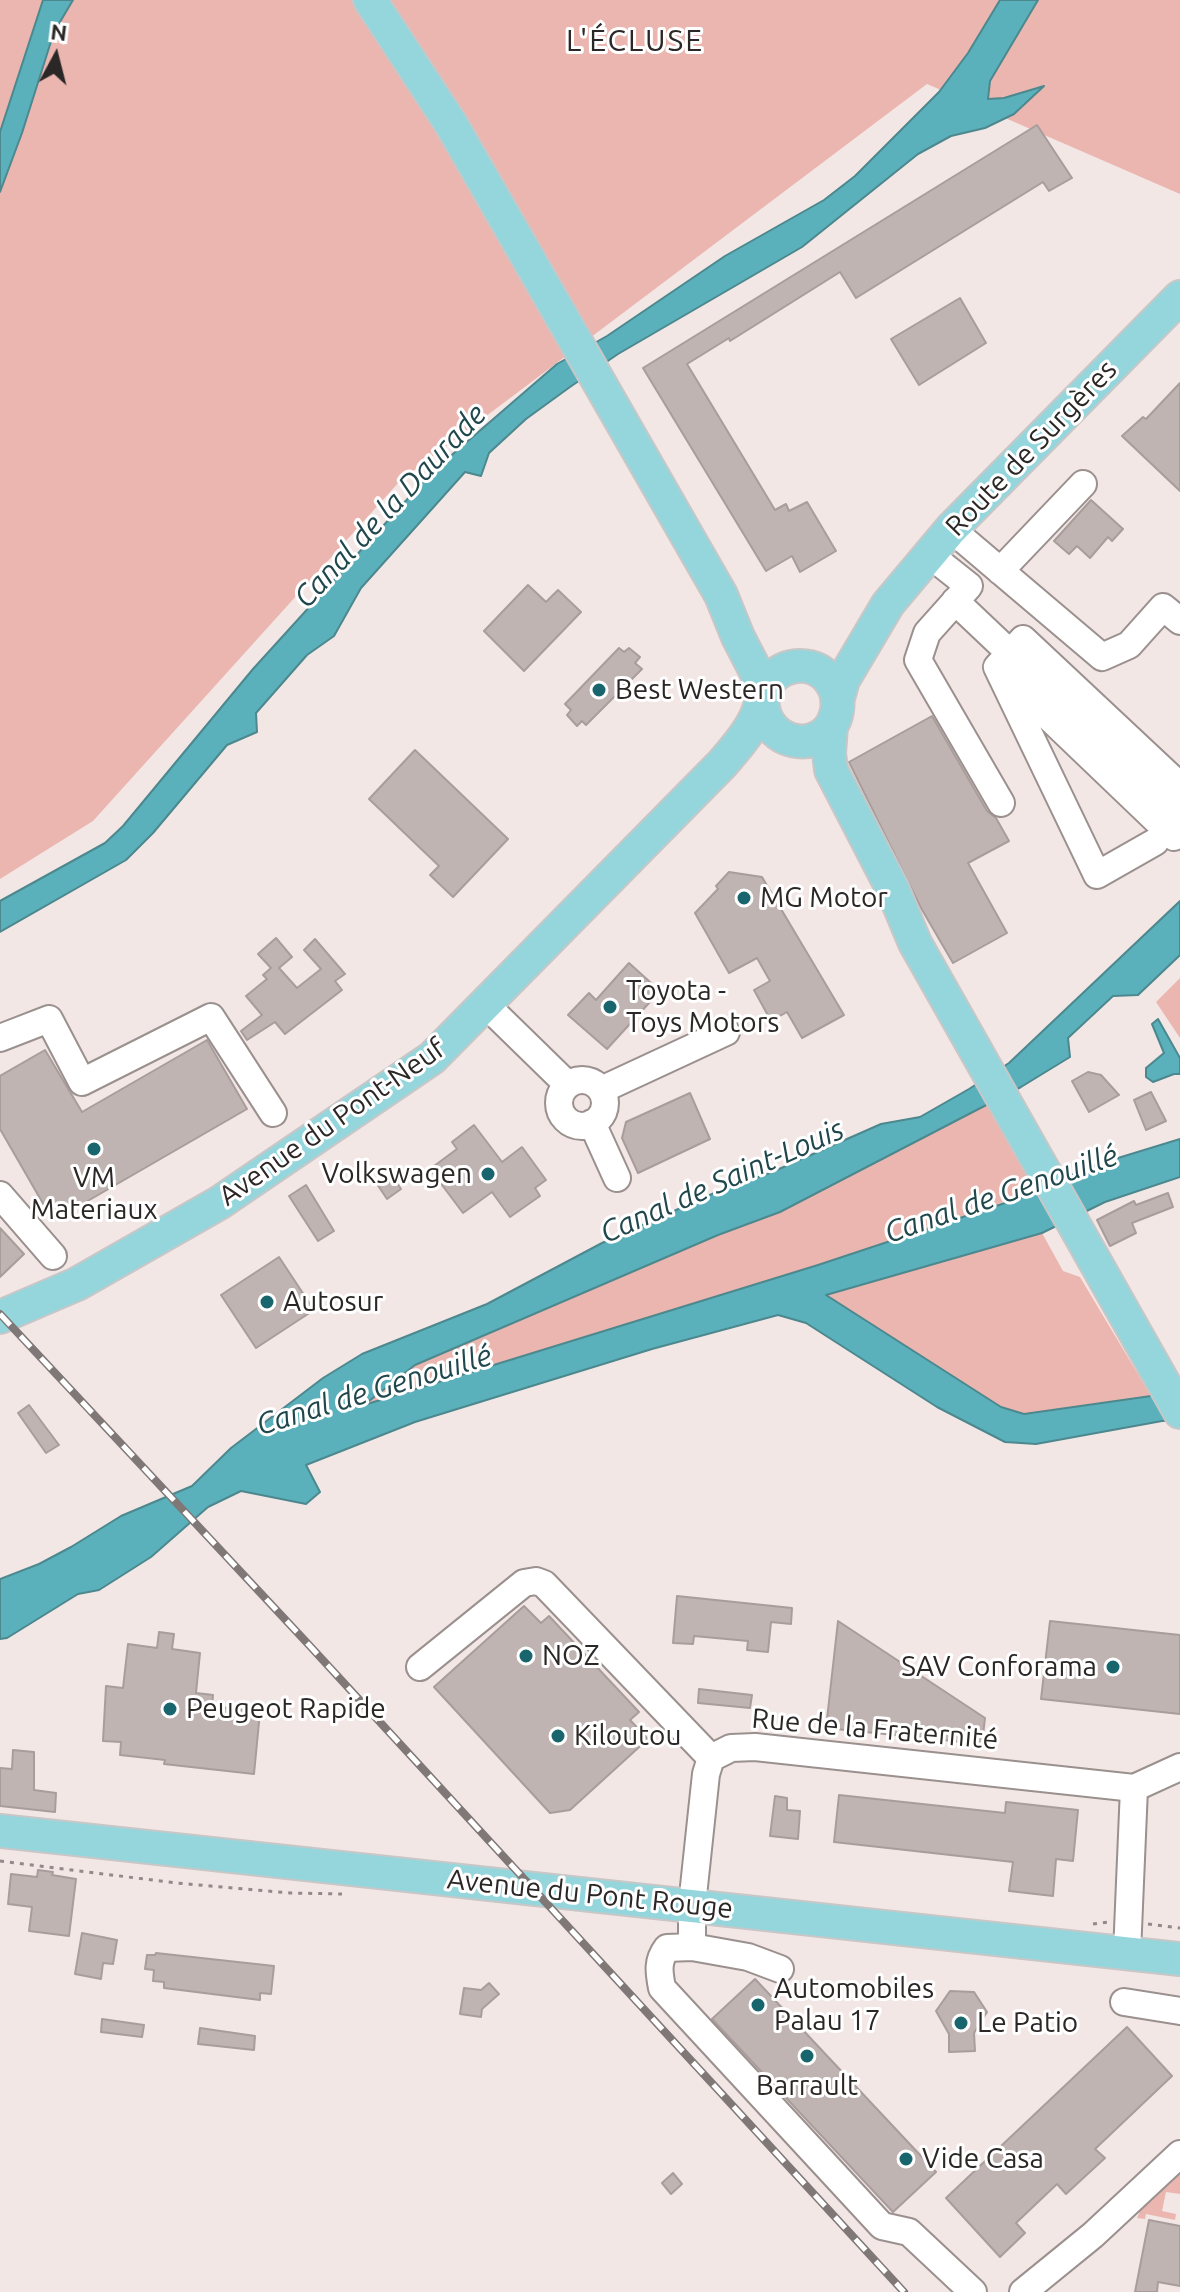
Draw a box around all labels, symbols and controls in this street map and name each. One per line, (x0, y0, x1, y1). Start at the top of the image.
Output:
north arrow (16, 16, 96, 96)
text: N (49, 18, 69, 45)
district label: L'ÉCLUSE (566, 23, 704, 59)
street label: Route de Surgères (938, 353, 1124, 543)
water label: Canal de la Daurade (286, 397, 494, 615)
place label: Best Western (615, 673, 784, 707)
marker: Best Western (590, 681, 608, 699)
place label: MG Motor (760, 881, 888, 915)
marker: MG Motor (735, 889, 753, 907)
place label: Toyota - Toys Motors (626, 974, 779, 1040)
marker: Toyota - Toys Motors (601, 998, 619, 1016)
street label: Avenue du Pont-Neuf (212, 1031, 452, 1213)
water label: Canal de Saint-Louis (594, 1111, 850, 1251)
water label: Canal de Genouillé (880, 1137, 1122, 1251)
marker: VM Materiaux (85, 1140, 103, 1158)
place label: Volkswagen (322, 1157, 472, 1191)
place label: VM Materiaux (30, 1161, 158, 1227)
marker: Volkswagen (479, 1165, 497, 1183)
place label: Autosur (283, 1285, 383, 1319)
marker: Autosur (258, 1293, 276, 1311)
water label: Canal de Genouillé (252, 1337, 496, 1443)
place label: NOZ (542, 1639, 600, 1673)
marker: NOZ (517, 1647, 535, 1665)
place label: SAV Conforama (901, 1650, 1097, 1684)
marker: SAV Conforama (1104, 1658, 1122, 1676)
place label: Peugeot Rapide (186, 1692, 386, 1726)
marker: Peugeot Rapide (161, 1700, 179, 1718)
street label: Rue de la Fraternité (750, 1701, 1000, 1757)
place label: Kiloutou (574, 1719, 681, 1753)
marker: Kiloutou (549, 1727, 567, 1745)
street label: Avenue du Pont Rouge (446, 1862, 734, 1926)
place label: Automobiles Palau 17 (774, 1972, 934, 2038)
marker: Automobiles Palau 17 (749, 1996, 767, 2014)
place label: Le Patio (977, 2006, 1078, 2040)
marker: Le Patio (952, 2014, 970, 2032)
marker: Barrault (798, 2047, 816, 2065)
place label: Barrault (756, 2069, 858, 2103)
place label: Vide Casa (922, 2142, 1044, 2176)
marker: Vide Casa (897, 2150, 915, 2168)

